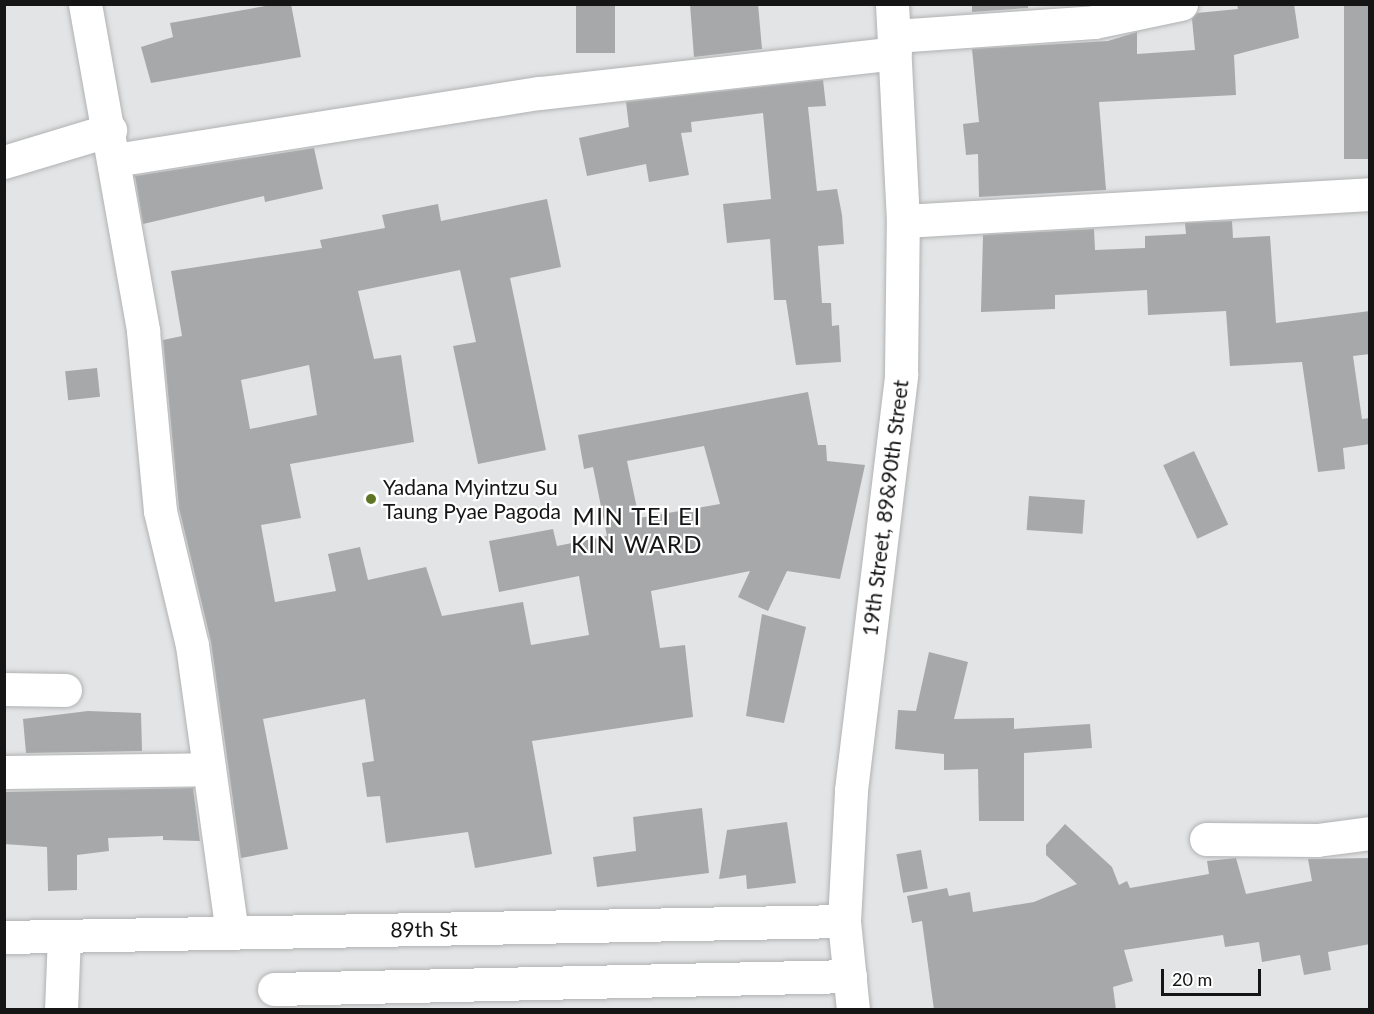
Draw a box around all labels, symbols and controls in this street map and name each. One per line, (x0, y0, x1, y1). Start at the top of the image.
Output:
street label: 19th Street, 89&90th Street (857, 378, 913, 638)
place label: Yadana Myintzu Su Taung Pyae Pagoda (383, 474, 561, 524)
marker: Yadana Myintzu Su Taung Pyae Pagoda (364, 492, 378, 506)
district label: MIN TEI EI KIN WARD (571, 502, 703, 558)
street label: 89th St (390, 916, 458, 942)
scale bar (1164, 957, 1264, 995)
text: 20 m (1172, 968, 1212, 990)

